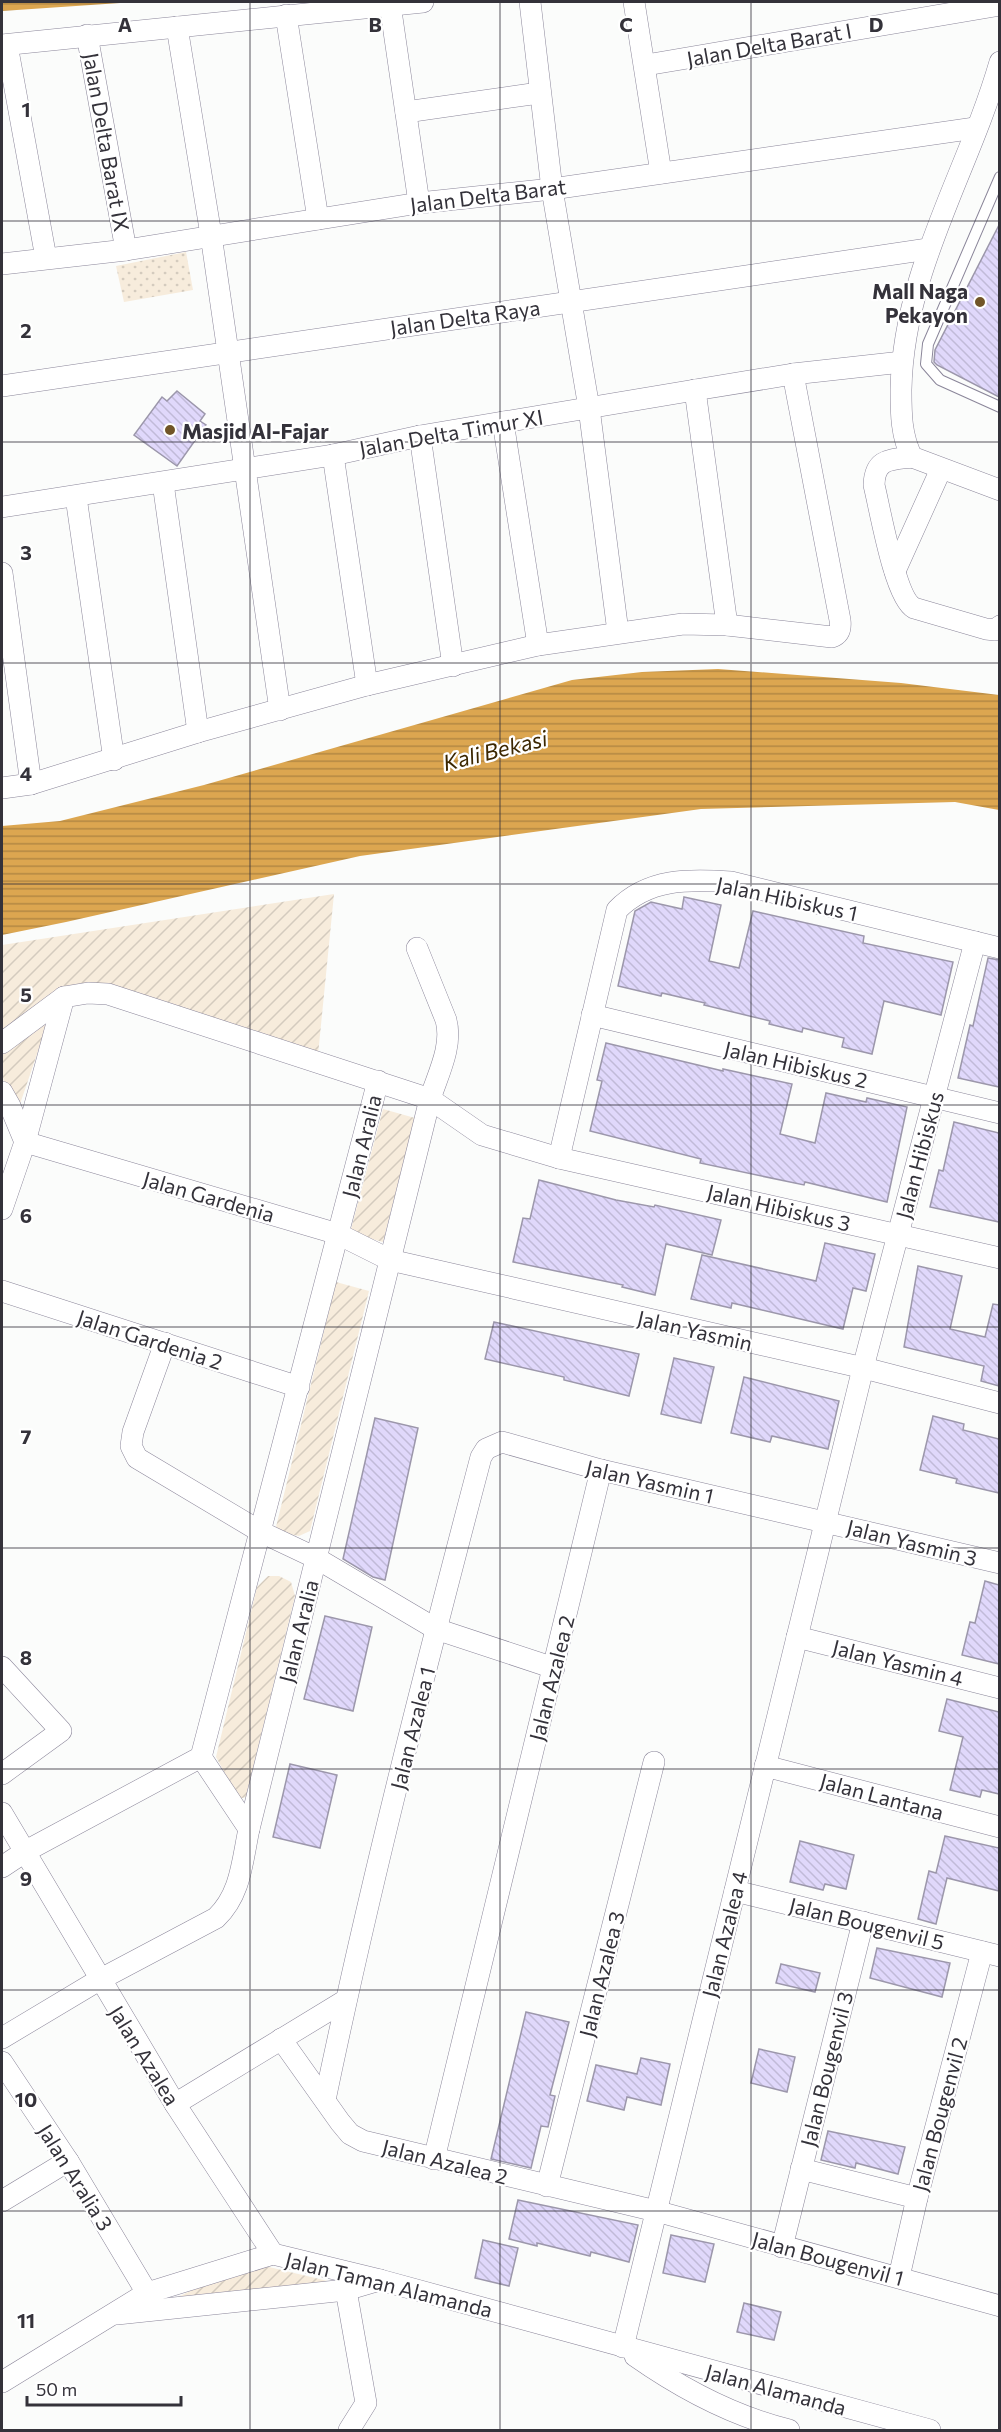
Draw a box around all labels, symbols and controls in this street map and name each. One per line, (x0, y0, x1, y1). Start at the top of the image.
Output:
text: A (118, 12, 132, 36)
text: B (368, 12, 382, 36)
text: C (619, 12, 633, 36)
text: D (869, 12, 883, 36)
street label: Jalan Delta Barat I (685, 17, 853, 71)
street label: Jalan Delta Barat IX (79, 50, 135, 234)
text: 1 (21, 97, 31, 121)
street label: Jalan Delta Barat (408, 173, 568, 217)
place label: Mall Naga Pekayon (872, 278, 968, 327)
street label: Jalan Delta Raya (388, 294, 542, 340)
marker: Mall Naga Pekayon (973, 295, 987, 309)
text: 2 (20, 318, 32, 342)
street label: Jalan Delta Timur XI (357, 404, 545, 460)
place label: Masjid Al-Fajar (182, 418, 329, 443)
marker: Masjid Al-Fajar (163, 423, 177, 437)
text: 3 (20, 540, 32, 564)
water label: Kali Bekasi (440, 724, 551, 776)
text: 4 (20, 761, 32, 785)
street label: Jalan Hibiskus 1 (714, 871, 860, 925)
text: 5 (20, 982, 32, 1006)
street label: Jalan Hibiskus 2 (722, 1035, 870, 1093)
street label: Jalan Hibiskus (890, 1089, 948, 1221)
street label: Jalan Aralia (336, 1092, 386, 1200)
street label: Jalan Gardenia (140, 1165, 278, 1227)
street label: Jalan Hibiskus 3 (705, 1178, 853, 1236)
text: 6 (20, 1203, 32, 1227)
street label: Jalan Gardenia 2 (74, 1304, 226, 1374)
street label: Jalan Yasmin (635, 1305, 755, 1355)
text: 7 (21, 1424, 32, 1448)
street label: Jalan Yasmin 1 (584, 1454, 716, 1508)
street label: Jalan Yasmin 3 (844, 1514, 980, 1570)
street label: Jalan Aralia (273, 1577, 323, 1685)
street label: Jalan Azalea 2 (523, 1613, 579, 1743)
street label: Jalan Yasmin 4 (830, 1634, 966, 1690)
text: 8 (20, 1645, 32, 1669)
street label: Jalan Azalea 1 (385, 1664, 439, 1792)
street label: Jalan Lantana (817, 1767, 947, 1825)
text: 9 (20, 1866, 32, 1890)
street label: Jalan Azalea 4 (696, 1868, 752, 2000)
street label: Jalan Bougenvil 5 (787, 1892, 947, 1954)
street label: Jalan Azalea 3 (573, 1908, 629, 2040)
street label: Jalan Bougenvil 3 (795, 1989, 857, 2149)
street label: Jalan Azalea (105, 2001, 185, 2109)
street label: Jalan Bougenvil 2 (906, 2034, 972, 2194)
text: 10 (15, 2087, 37, 2111)
street label: Jalan Aralia 3 (33, 2119, 119, 2235)
street label: Jalan Azalea 2 (380, 2133, 510, 2189)
street label: Jalan Bougenvil 1 (749, 2226, 907, 2290)
street label: Jalan Taman Alamanda (283, 2246, 495, 2322)
text: 11 (17, 2308, 35, 2332)
street label: Jalan Alamanda (703, 2358, 849, 2420)
scale bar (27, 2369, 182, 2407)
text: 50 m (36, 2378, 77, 2400)

